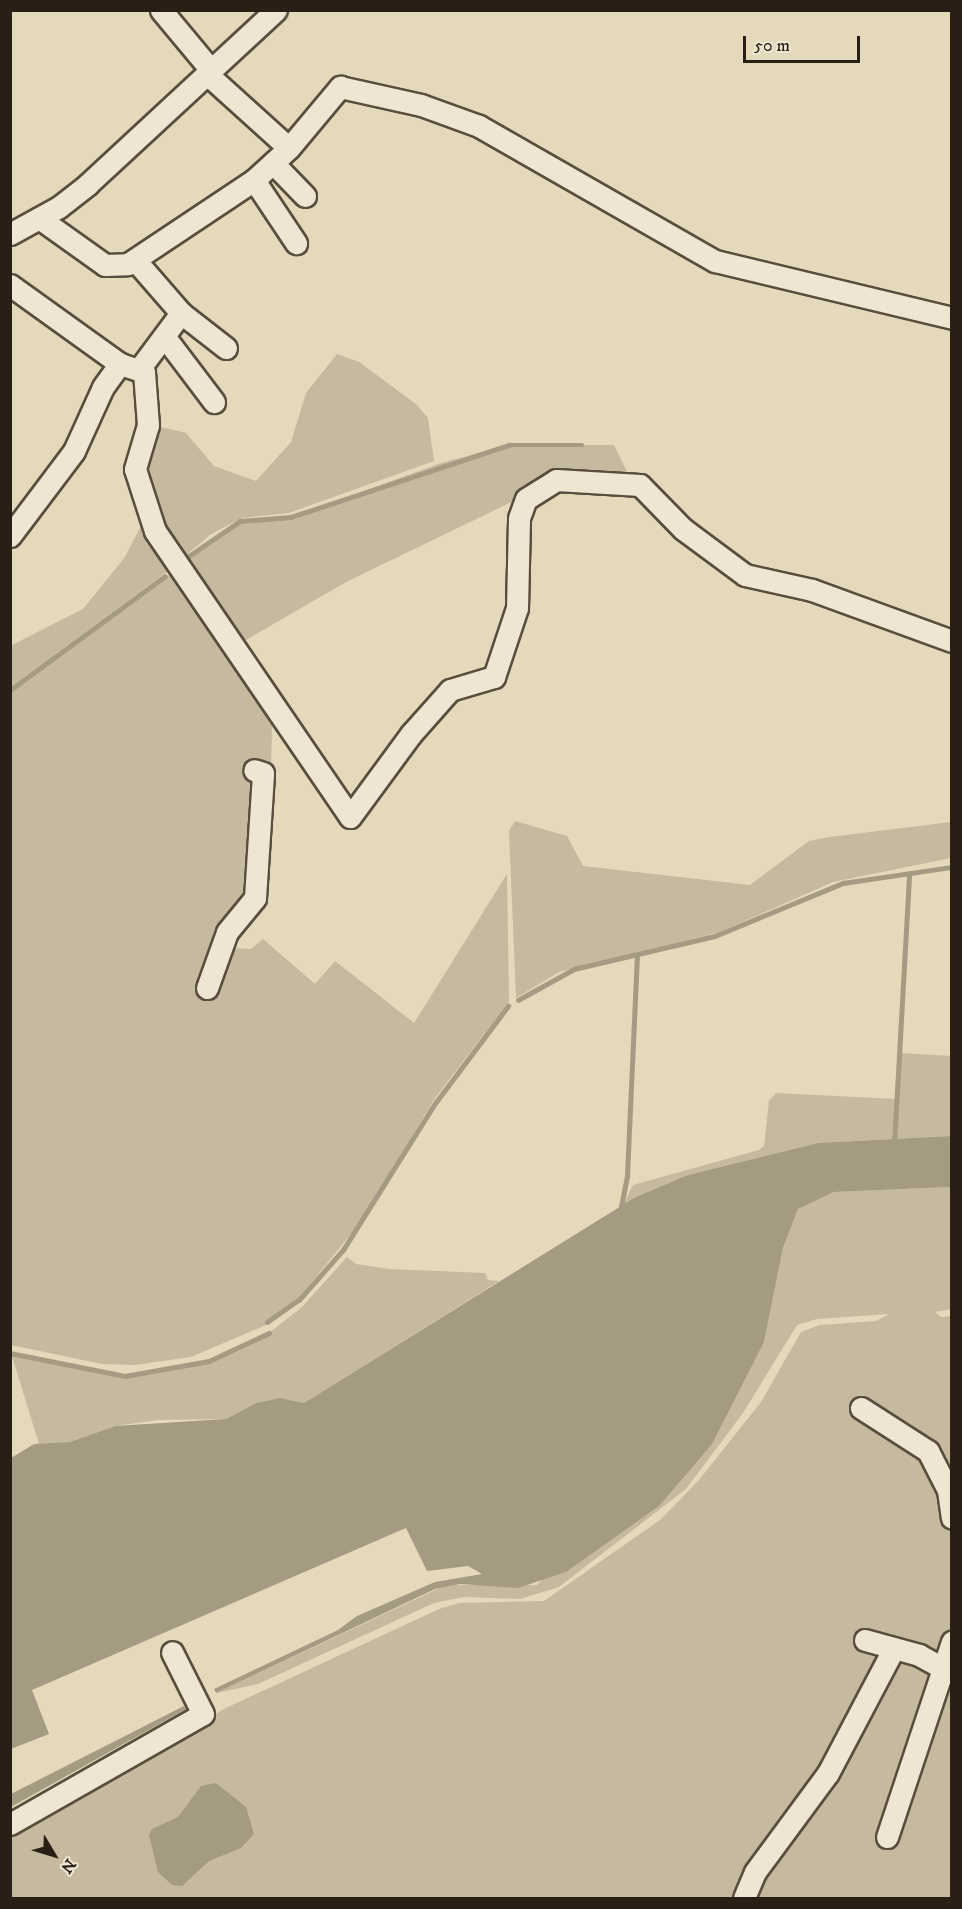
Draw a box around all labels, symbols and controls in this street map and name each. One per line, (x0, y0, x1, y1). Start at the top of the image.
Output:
scale bar (746, 24, 863, 62)
text: 50 m (754, 35, 790, 57)
north arrow (24, 1825, 84, 1885)
text: N (56, 1855, 80, 1877)

